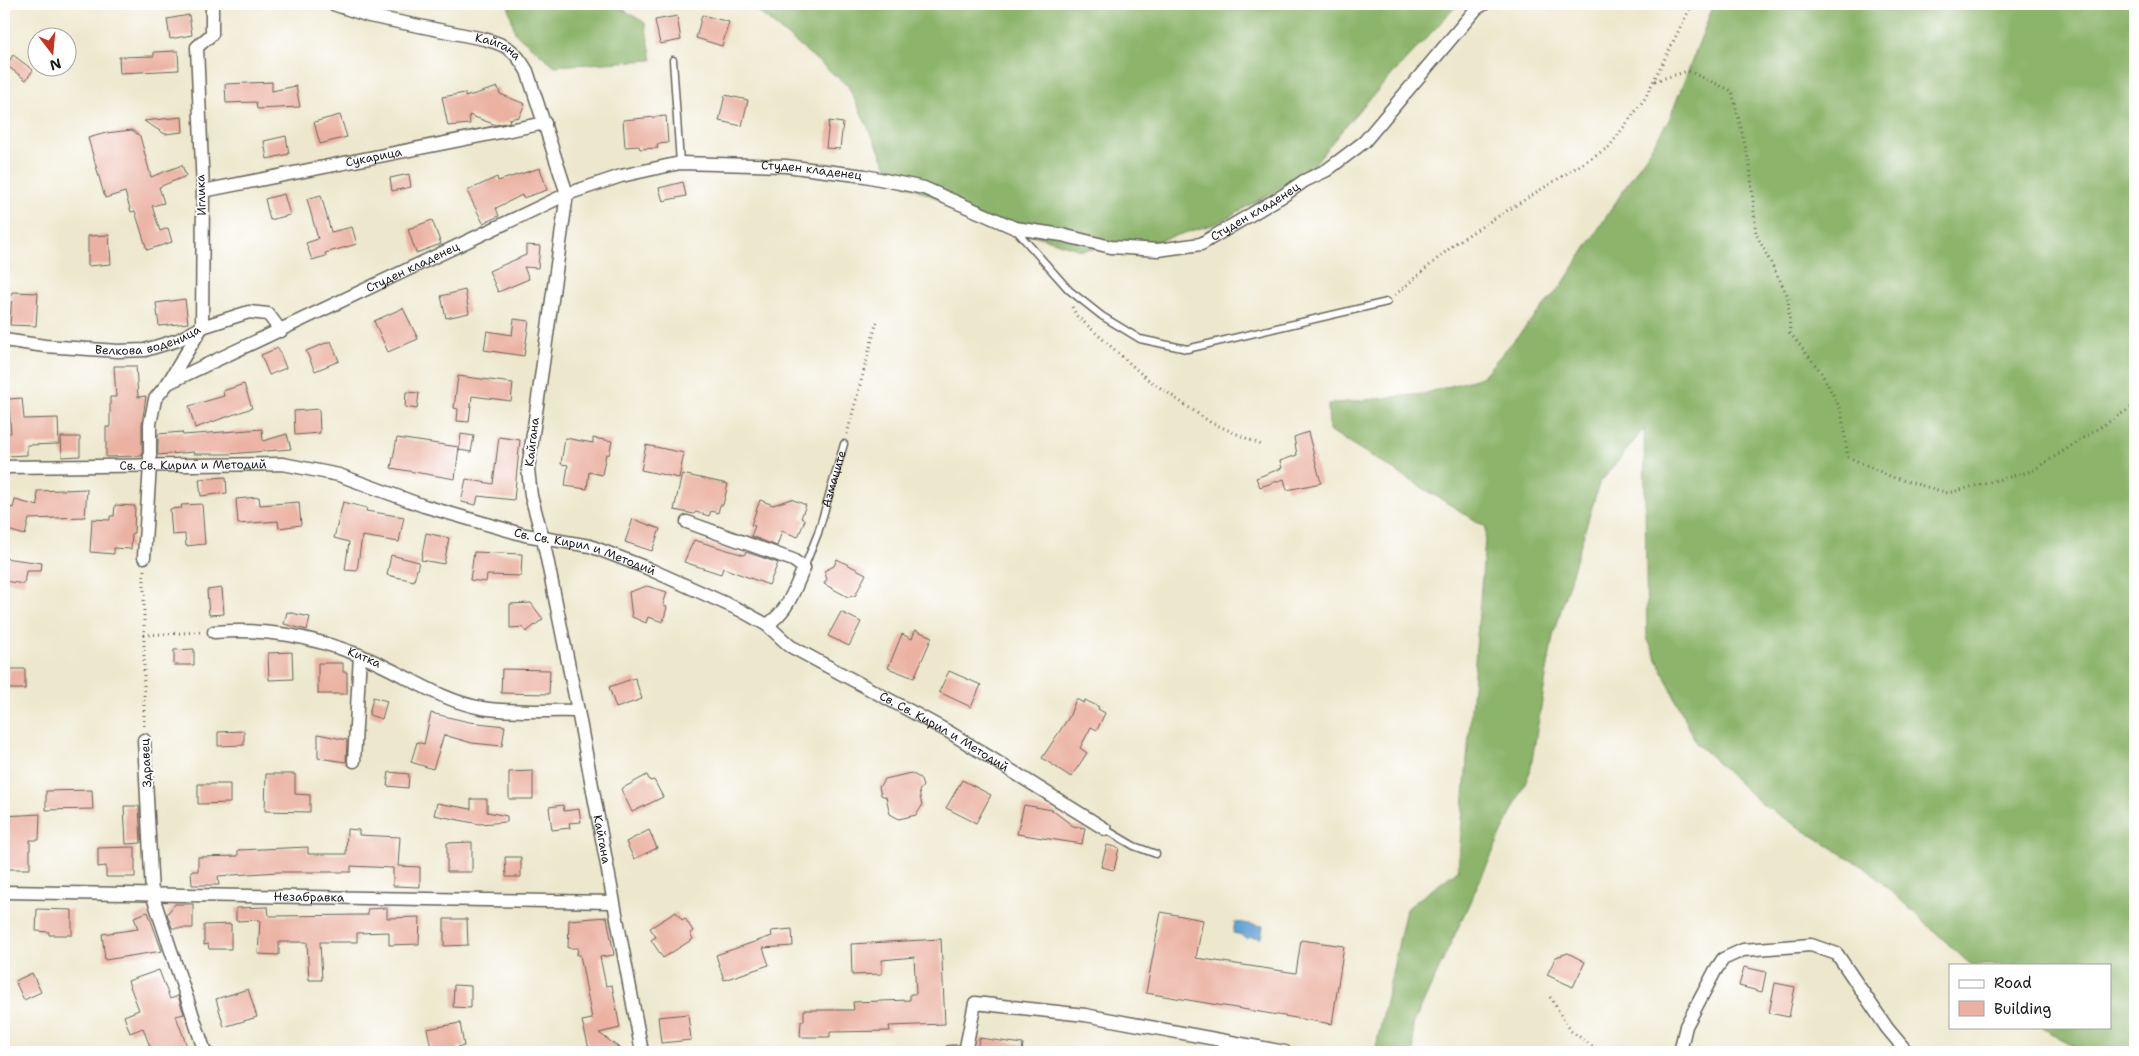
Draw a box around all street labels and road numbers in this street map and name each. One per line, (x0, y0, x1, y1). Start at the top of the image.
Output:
street label: Кайгана (474, 29, 525, 64)
street label: Сукарица (344, 144, 404, 170)
street label: Студен кладенец (761, 157, 863, 184)
street label: Иглика (192, 174, 210, 216)
street label: Студен кладенец (1208, 178, 1303, 245)
street label: Студен кладенец (363, 238, 462, 296)
street label: Велкова воденица (94, 321, 204, 359)
street label: Кайгана (521, 416, 543, 467)
street label: Азмаците (818, 448, 850, 509)
street label: Св. Св. Кирил и Методий (119, 456, 267, 474)
street label: Св. Св. Кирил и Методий (512, 524, 658, 579)
street label: Китка (345, 643, 384, 672)
street label: Св. Св. Кирил и Методий (877, 688, 1012, 775)
street label: Здравец (137, 737, 155, 788)
street label: Кайгана (590, 814, 615, 866)
street label: Незабравка (274, 888, 345, 906)

